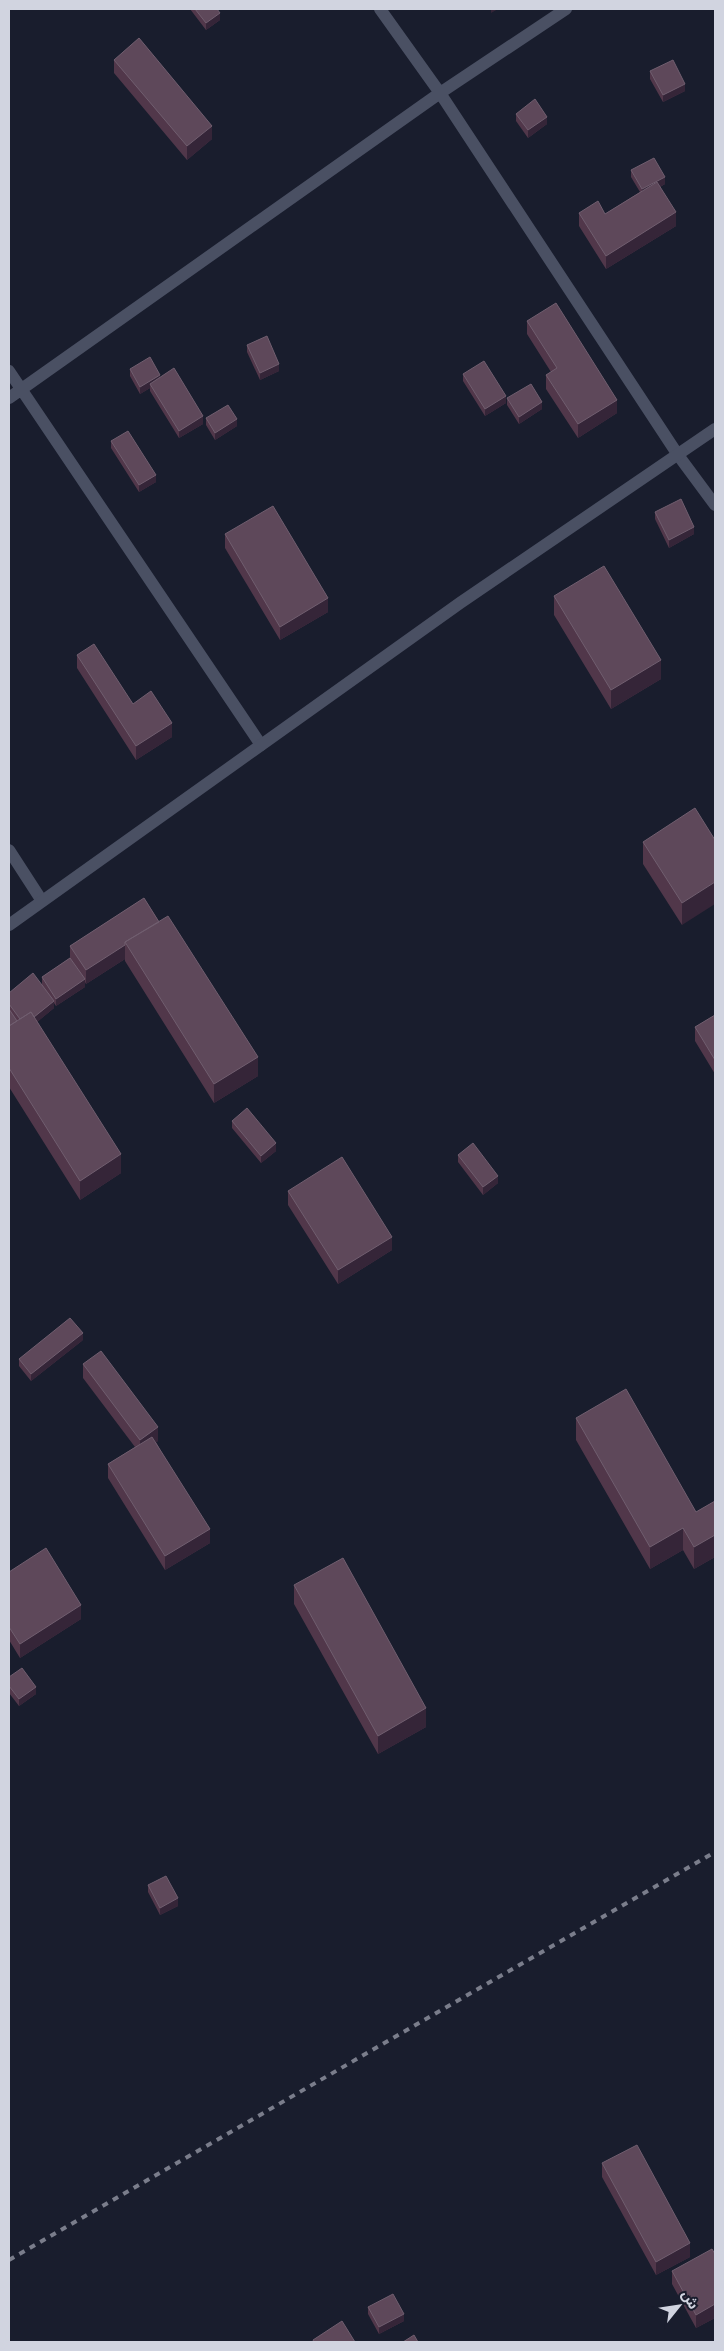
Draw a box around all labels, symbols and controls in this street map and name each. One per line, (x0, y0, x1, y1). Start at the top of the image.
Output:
north arrow (654, 2281, 704, 2331)
text: ش (678, 2287, 702, 2312)

